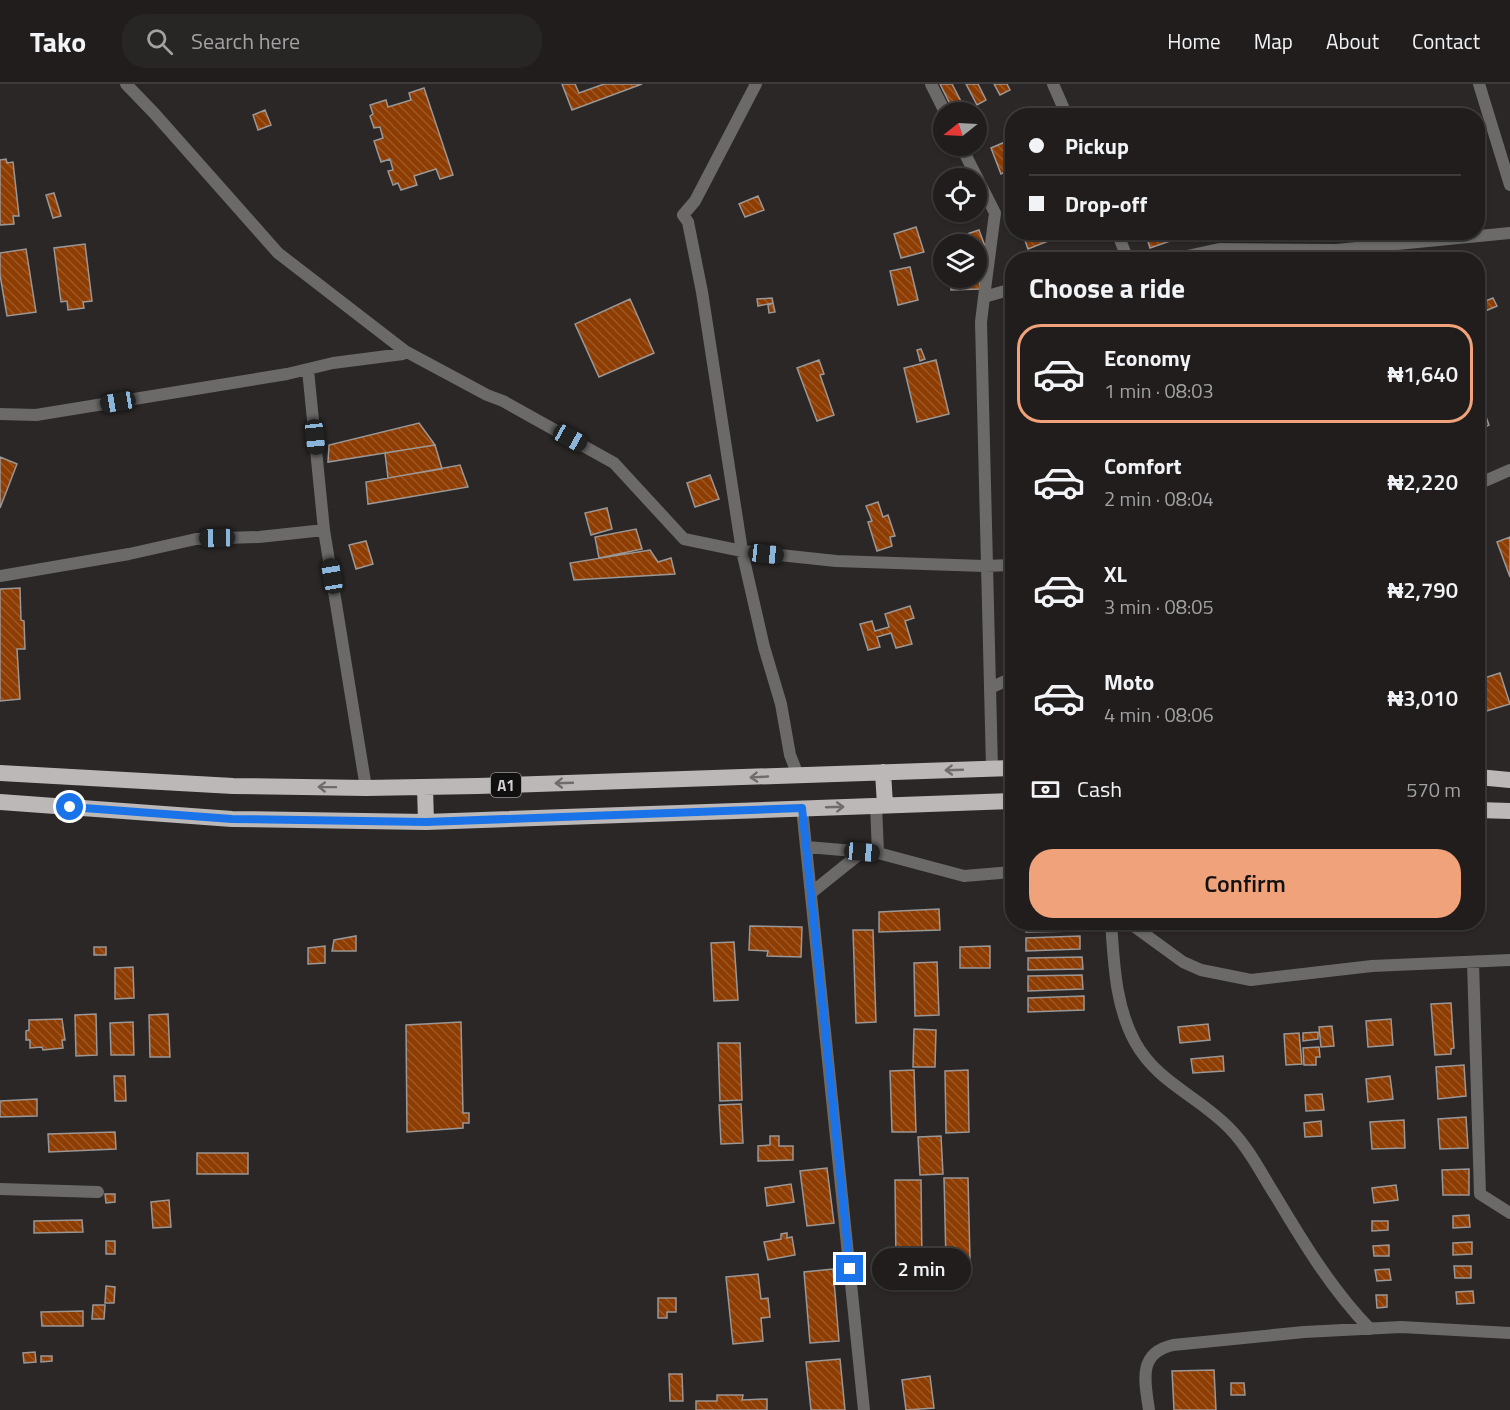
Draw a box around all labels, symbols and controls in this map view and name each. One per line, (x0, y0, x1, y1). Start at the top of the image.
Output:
search box (122, 14, 542, 68)
text: Tako (30, 20, 86, 63)
text: Search here (191, 24, 300, 58)
icon: search (143, 25, 176, 58)
text: Home (1167, 25, 1221, 57)
text: Map (1254, 25, 1293, 57)
text: About (1326, 25, 1379, 57)
text: Contact (1412, 25, 1480, 57)
north arrow (933, 102, 987, 156)
map controls (933, 102, 987, 288)
text: Pickup (1065, 129, 1129, 163)
button: locate (933, 168, 987, 222)
text: Drop-off (1065, 187, 1147, 221)
button: layers (933, 234, 987, 288)
text: Choose a ride (1029, 267, 1185, 308)
text: Economy (1104, 341, 1191, 375)
icon: car (1032, 347, 1086, 401)
text: ₦1,640 (1387, 357, 1458, 391)
text: 1 min · 08:03 (1104, 375, 1214, 406)
car (99, 390, 137, 414)
car (304, 418, 326, 456)
car (550, 421, 590, 455)
text: Comfort (1104, 449, 1182, 483)
icon: car (1032, 455, 1086, 509)
text: ₦2,220 (1387, 465, 1458, 499)
text: 2 min · 08:04 (1104, 483, 1214, 514)
car (199, 529, 235, 547)
car (747, 543, 785, 565)
car (320, 557, 344, 595)
text: XL (1104, 557, 1127, 591)
icon: car (1032, 563, 1086, 617)
text: ₦2,790 (1387, 573, 1458, 607)
text: 3 min · 08:05 (1104, 591, 1214, 622)
text: Moto (1104, 665, 1154, 699)
icon: car (1032, 671, 1086, 725)
text: ₦3,010 (1387, 681, 1458, 715)
text: 4 min · 08:06 (1104, 699, 1214, 730)
one-way arrow (945, 764, 965, 775)
one-way arrow (750, 772, 770, 783)
text: Cash (1077, 772, 1122, 806)
road number: A1 (491, 773, 521, 797)
icon: cash (1029, 773, 1062, 806)
text: 570 m (1406, 774, 1461, 805)
one-way arrow (555, 778, 575, 789)
one-way arrow (318, 781, 338, 793)
route start (56, 793, 83, 820)
one-way arrow (824, 801, 844, 812)
car (843, 841, 881, 863)
button: Confirm (1029, 849, 1461, 918)
callout: 2 min (871, 1248, 970, 1290)
text: 2 min (897, 1253, 946, 1284)
route end (836, 1255, 863, 1282)

